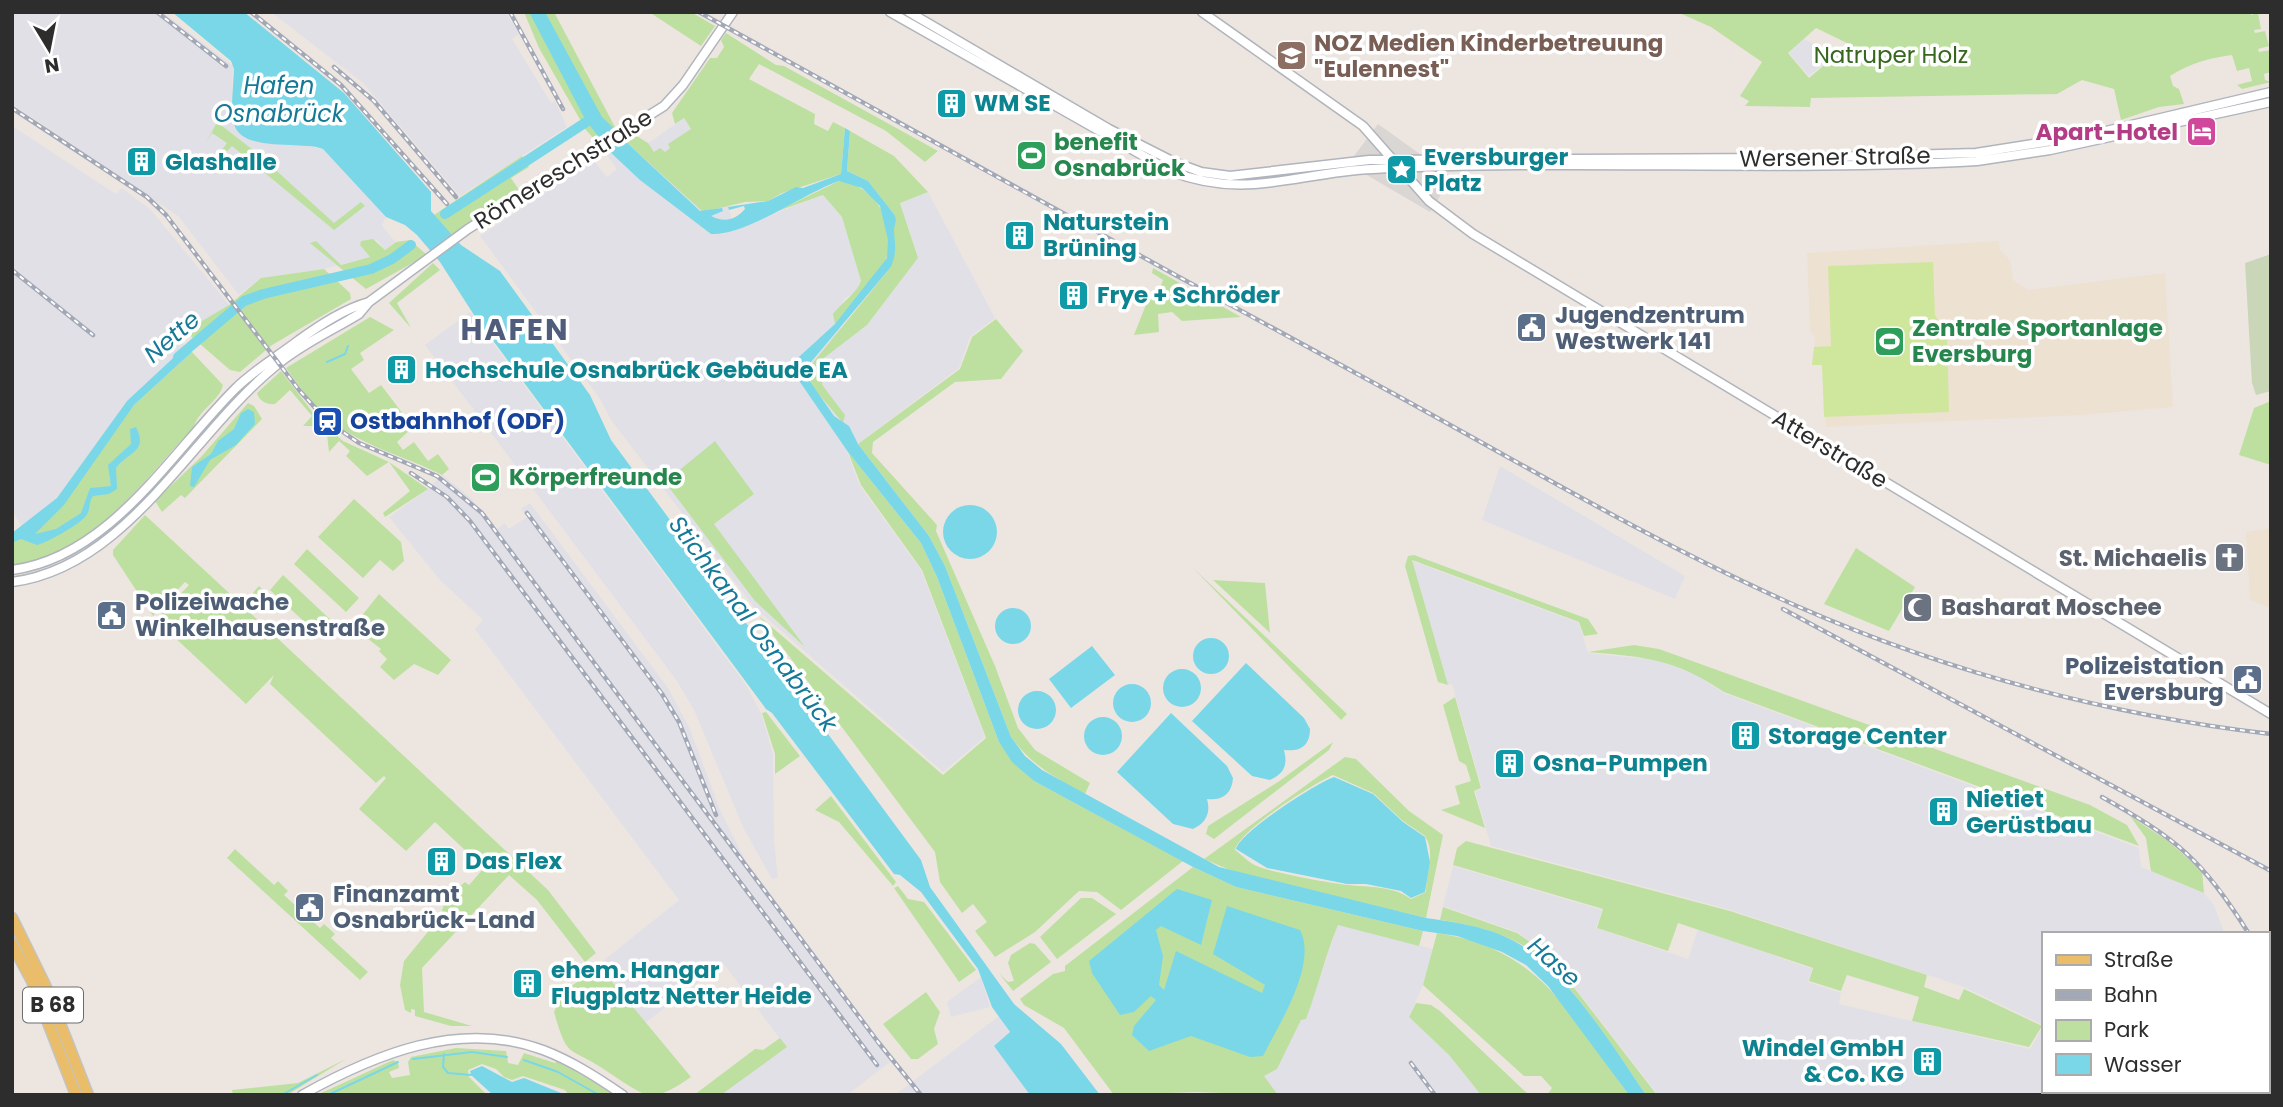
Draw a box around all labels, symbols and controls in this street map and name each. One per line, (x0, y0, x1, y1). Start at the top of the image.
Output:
north arrow (14, 14, 84, 84)
place label: NOZ Medien Kinderbetreuung "Eulennest" (1314, 27, 1663, 85)
school or university icon: NOZ Medien Kinderbetreuung "Eulennest" (1274, 39, 1308, 73)
park label: Natruper Holz (1814, 39, 1968, 71)
text: N (42, 51, 61, 80)
water label: Hafen Osnabrück (214, 69, 346, 130)
building icon: WM SE (934, 86, 968, 120)
place label: WM SE (974, 87, 1051, 119)
street label: Römereschstraße (468, 101, 658, 237)
hotel icon: Apart-Hotel (2184, 115, 2218, 149)
place label: Apart-Hotel (2036, 116, 2178, 148)
place label: benefit Osnabrück (1054, 126, 1186, 184)
sports icon: benefit Osnabrück (1014, 138, 1048, 172)
street label: Wersener Straße (1739, 139, 1931, 175)
place label: Eversburger Platz (1424, 141, 1568, 199)
building icon: Glashalle (125, 145, 159, 179)
place label: Glashalle (165, 146, 277, 178)
place icon: Eversburger Platz (1384, 153, 1418, 187)
place label: Naturstein Brüning (1043, 206, 1169, 264)
building icon: Naturstein Brüning (1003, 218, 1037, 252)
building icon: Frye + Schröder (1057, 278, 1091, 312)
place label: Frye + Schröder (1097, 279, 1280, 311)
place label: Jugendzentrum Westwerk 141 (1555, 299, 1745, 357)
water label: Nette (137, 303, 207, 370)
district label: HAFEN (460, 308, 570, 351)
public building icon: Jugendzentrum Westwerk 141 (1515, 311, 1549, 345)
place label: Zentrale Sportanlage Eversburg (1912, 312, 2163, 370)
sports icon: Zentrale Sportanlage Eversburg (1872, 324, 1906, 358)
building icon: Hochschule Osnabrück Gebäude EA (385, 353, 419, 387)
place label: Hochschule Osnabrück Gebäude EA (425, 354, 848, 386)
street label: Atterstraße (1766, 402, 1894, 496)
station icon: Ostbahnhof (ODF) (310, 404, 344, 438)
place label: Ostbahnhof (ODF) (350, 405, 565, 437)
sports icon: Körperfreunde (469, 460, 503, 494)
place label: Körperfreunde (509, 461, 682, 493)
water label: Stichkanal Osnabrück (661, 509, 846, 740)
church icon: St. Michaelis (2213, 541, 2247, 575)
place label: St. Michaelis (2059, 542, 2207, 574)
place label: Polizeiwache Winkelhausenstraße (135, 586, 385, 644)
mosque icon: Basharat Moschee (1901, 590, 1935, 624)
place label: Basharat Moschee (1941, 591, 2162, 623)
public building icon: Polizeiwache Winkelhausenstraße (95, 598, 129, 632)
place label: Polizeistation Eversburg (2065, 650, 2224, 708)
public building icon: Polizeistation Eversburg (2230, 662, 2264, 696)
building icon: Storage Center (1728, 719, 1762, 753)
place label: Storage Center (1768, 720, 1947, 752)
building icon: Osna-Pumpen (1493, 746, 1527, 780)
place label: Osna-Pumpen (1533, 747, 1708, 779)
place label: Nietiet Gerüstbau (1966, 783, 2092, 841)
building icon: Nietiet Gerüstbau (1926, 795, 1960, 829)
building icon: Das Flex (425, 844, 459, 878)
place label: Das Flex (465, 845, 563, 877)
place label: Finanzamt Osnabrück-Land (333, 878, 535, 936)
public building icon: Finanzamt Osnabrück-Land (293, 890, 327, 924)
water label: Hase (1521, 929, 1588, 994)
legend (2042, 932, 2269, 1093)
text: Straße (2104, 945, 2173, 974)
place label: ehem. Hangar Flugplatz Netter Heide (551, 954, 812, 1012)
building icon: ehem. Hangar Flugplatz Netter Heide (511, 966, 545, 1000)
text: Bahn (2104, 980, 2158, 1009)
road number: B 68 (23, 988, 83, 1023)
text: Park (2104, 1015, 2149, 1044)
place label: Windel GmbH & Co. KG (1742, 1032, 1904, 1090)
building icon: Windel GmbH & Co. KG (1910, 1044, 1944, 1078)
text: Wasser (2104, 1050, 2182, 1079)

